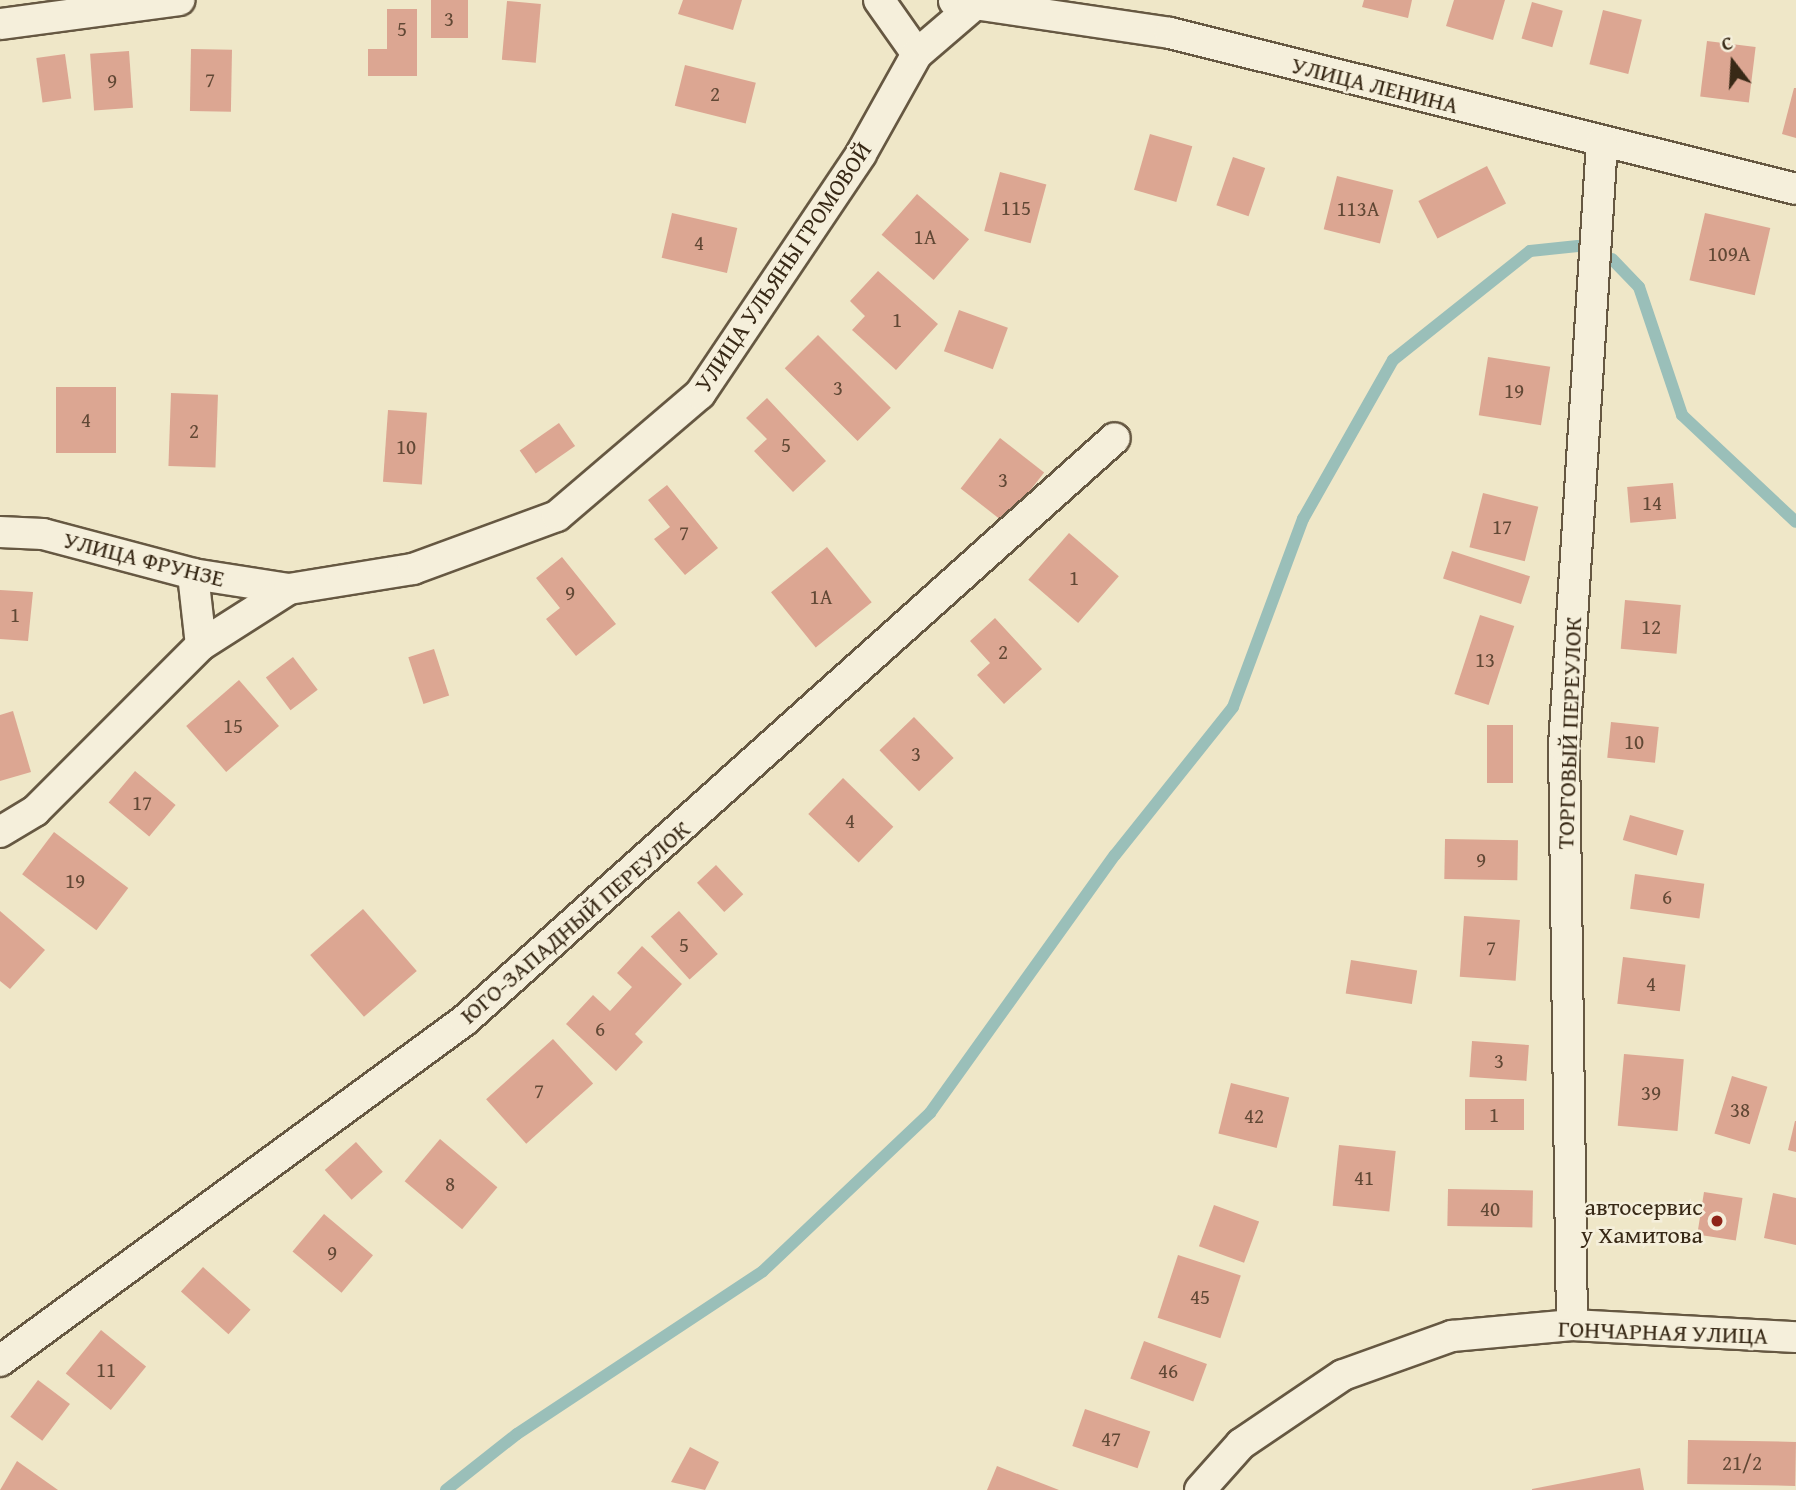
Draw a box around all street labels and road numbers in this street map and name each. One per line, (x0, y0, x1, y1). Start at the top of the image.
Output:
street label: УЛИЦА ЛЕНИНА (1288, 50, 1462, 120)
street label: УЛИЦА УЛЬЯНЫ ГРОМОВОЙ (688, 137, 878, 397)
street label: УЛИЦА ФРУНЗЕ (60, 525, 228, 593)
street label: ТОРГОВЫЙ ПЕРЕУЛОК (1551, 616, 1587, 850)
street label: ЮГО-ЗАПАДНЫЙ ПЕРЕУЛОК (454, 814, 696, 1030)
street label: ГОНЧАРНАЯ УЛИЦА (1557, 1314, 1769, 1350)

